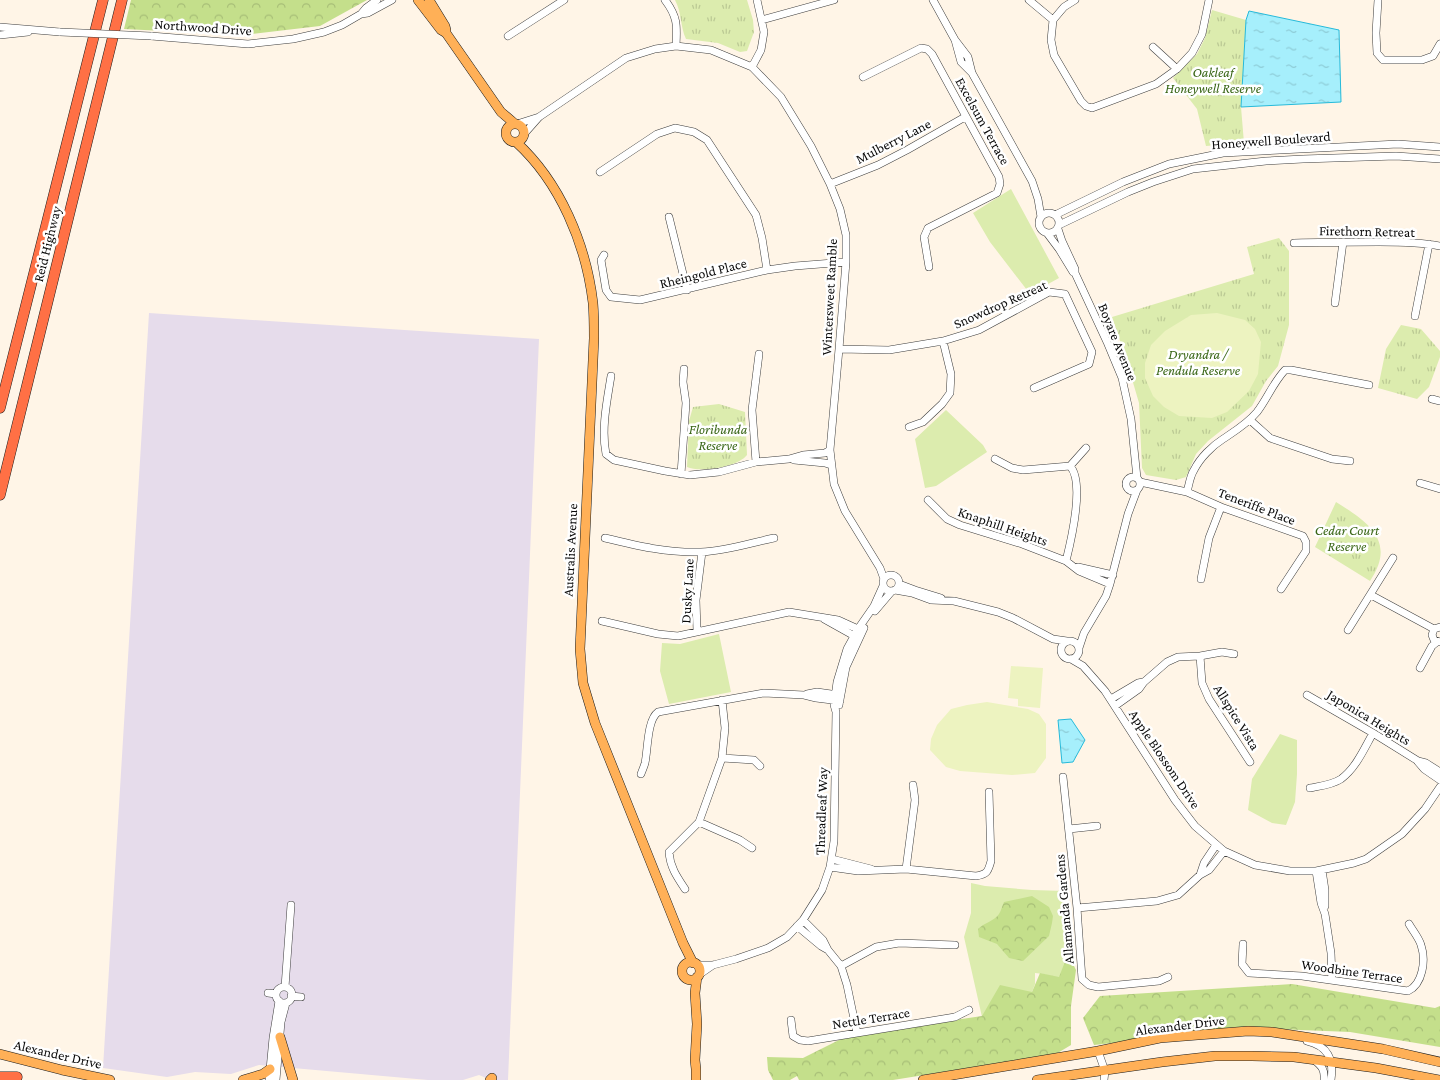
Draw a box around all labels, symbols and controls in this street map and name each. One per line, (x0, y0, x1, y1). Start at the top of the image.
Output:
street label: Northwood Drive (154, 16, 252, 38)
park label: Oakleaf Honeywell Reserve (1165, 64, 1262, 96)
street label: Excelsum Terrace (952, 75, 1014, 167)
street label: Mulberry Lane (853, 115, 933, 167)
street label: Honeywell Boulevard (1211, 128, 1332, 152)
street label: Reid Highway (30, 204, 64, 284)
street label: Firethorn Retreat (1319, 222, 1415, 240)
street label: Wintersweet Ramble (818, 238, 840, 356)
street label: Rheingold Place (658, 254, 748, 292)
street label: Snowdrop Retreat (951, 276, 1049, 332)
street label: Boyare Avenue (1095, 301, 1141, 383)
park label: Dryandra / Pendula Reserve (1156, 346, 1241, 378)
park label: Floribunda Reserve (689, 421, 748, 453)
street label: Teneriffe Place (1216, 484, 1298, 528)
street label: Australis Avenue (560, 503, 580, 597)
street label: Knaphill Heights (956, 503, 1050, 549)
park label: Cedar Court Reserve (1315, 522, 1380, 554)
street label: Dusky Lane (677, 558, 697, 624)
street label: Allspice Vista (1211, 681, 1264, 753)
street label: Japonica Heights (1323, 685, 1414, 748)
street label: Apple Blossom Drive (1126, 707, 1204, 811)
street label: Threadleaf Way (811, 766, 831, 855)
street label: Allamanda Gardens (1051, 853, 1077, 965)
street label: Woodbine Terrace (1300, 956, 1404, 986)
street label: Nettle Terrace (831, 1004, 911, 1032)
street label: Alexander Drive (1135, 1012, 1225, 1038)
street label: Alexander Drive (13, 1036, 103, 1072)

